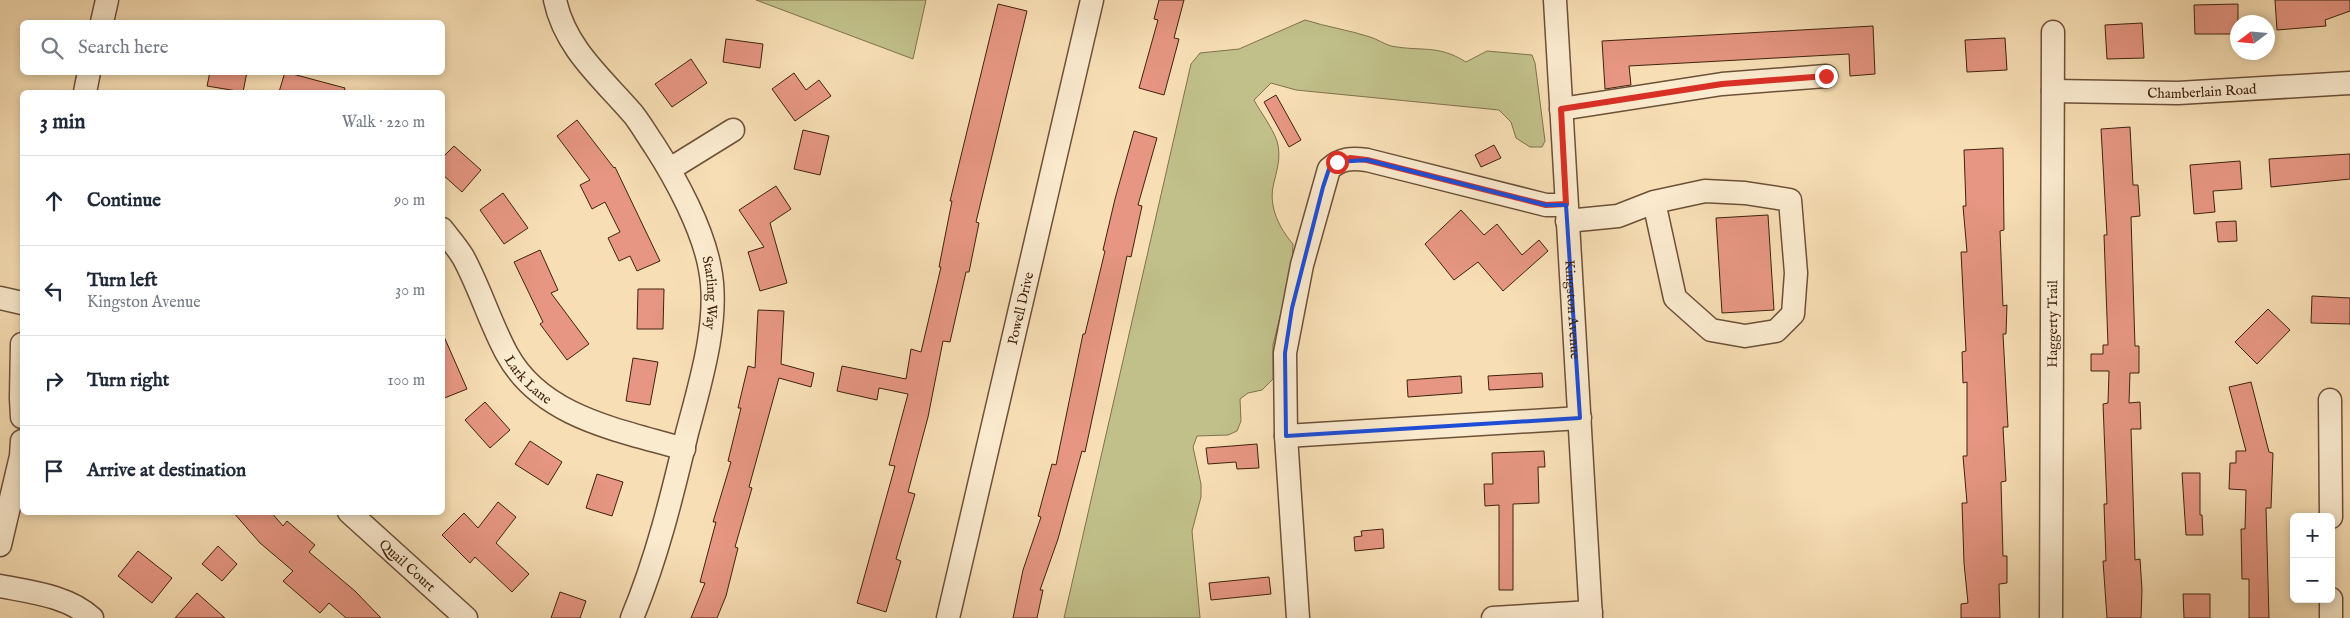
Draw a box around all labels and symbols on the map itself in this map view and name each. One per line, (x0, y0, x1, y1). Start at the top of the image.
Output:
north arrow (2230, 15, 2275, 60)
route end (1815, 65, 1838, 88)
street label: Chamberlain Road (2147, 80, 2258, 103)
route start (1326, 151, 1349, 174)
street label: Starling Way (697, 254, 721, 331)
street label: Kingston Avenue (1560, 259, 1584, 360)
street label: Powell Drive (1004, 270, 1038, 347)
street label: Haggerty Trail (2044, 280, 2062, 368)
street label: Lark Lane (500, 352, 555, 409)
street label: Quail Court (375, 536, 439, 596)

